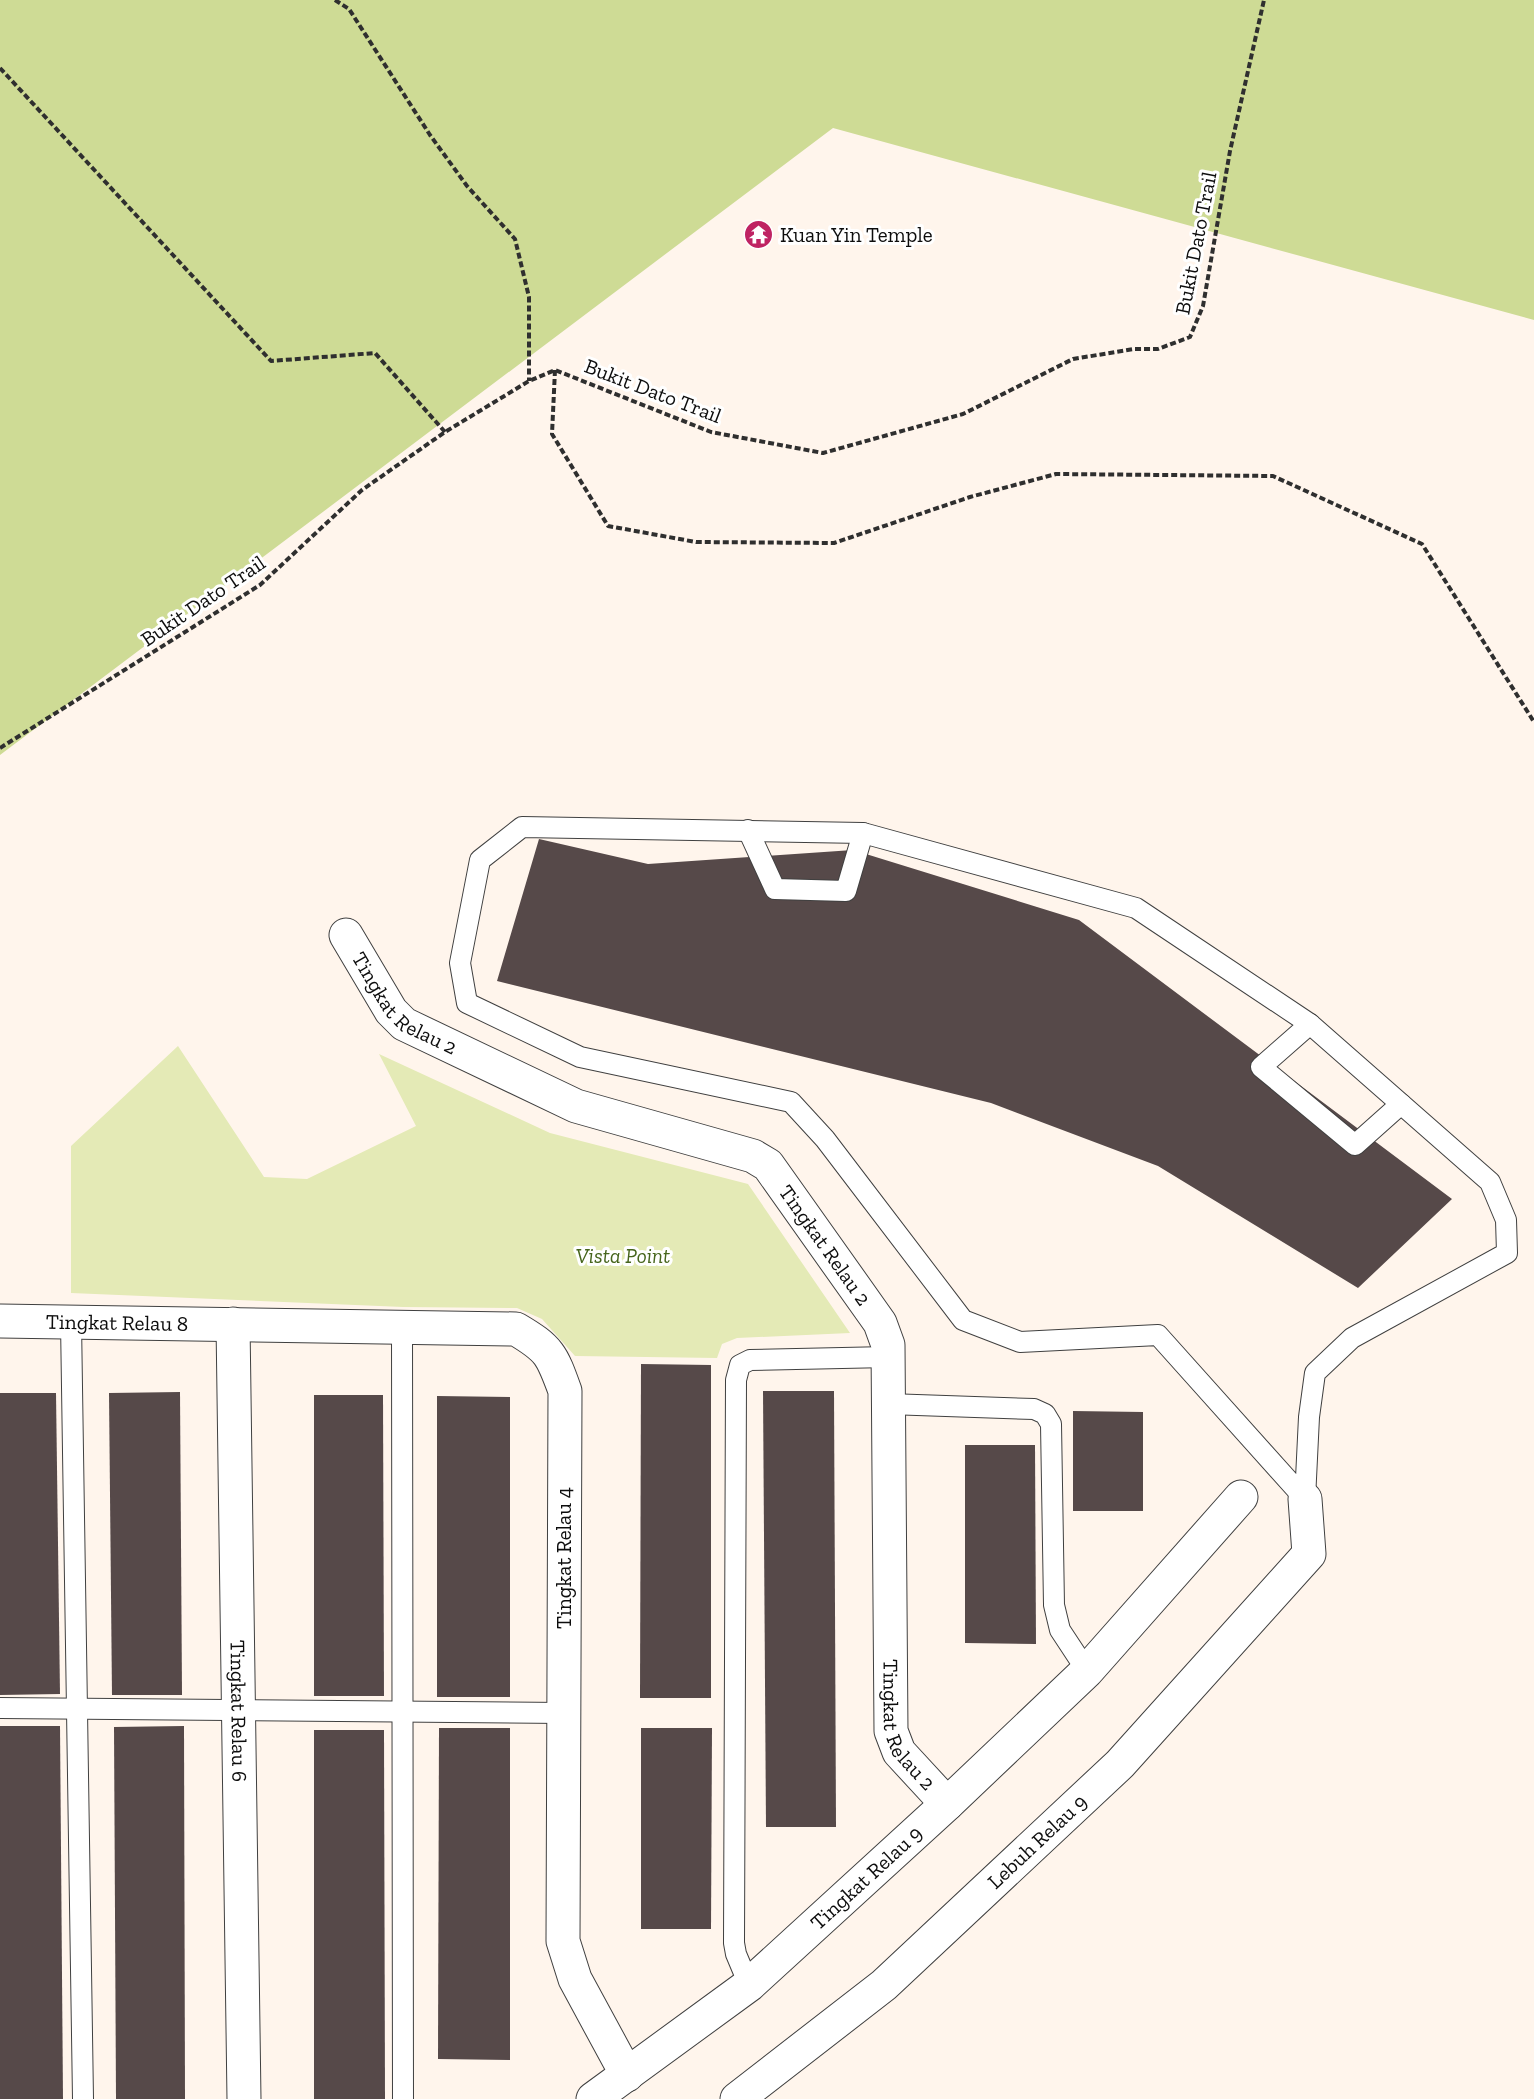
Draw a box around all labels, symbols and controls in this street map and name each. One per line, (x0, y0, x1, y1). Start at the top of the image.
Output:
street label: Bukit Dato Trail (1169, 169, 1222, 316)
temple icon: Kuan Yin Temple (743, 219, 775, 251)
place label: Kuan Yin Temple (780, 222, 933, 247)
street label: Bukit Dato Trail (581, 353, 726, 428)
street label: Bukit Dato Trail (136, 550, 270, 651)
street label: Tingkat Relau 2 (347, 947, 461, 1059)
street label: Tingkat Relau 2 (774, 1180, 876, 1310)
park label: Vista Point (576, 1243, 670, 1268)
street label: Tingkat Relau 8 (46, 1309, 188, 1336)
street label: Tingkat Relau 4 (551, 1487, 576, 1629)
street label: Tingkat Relau 6 (225, 1640, 253, 1782)
street label: Tingkat Relau 2 (878, 1659, 941, 1795)
street label: Lebuh Relau 9 (982, 1789, 1092, 1894)
street label: Tingkat Relau 9 (805, 1820, 927, 1935)

